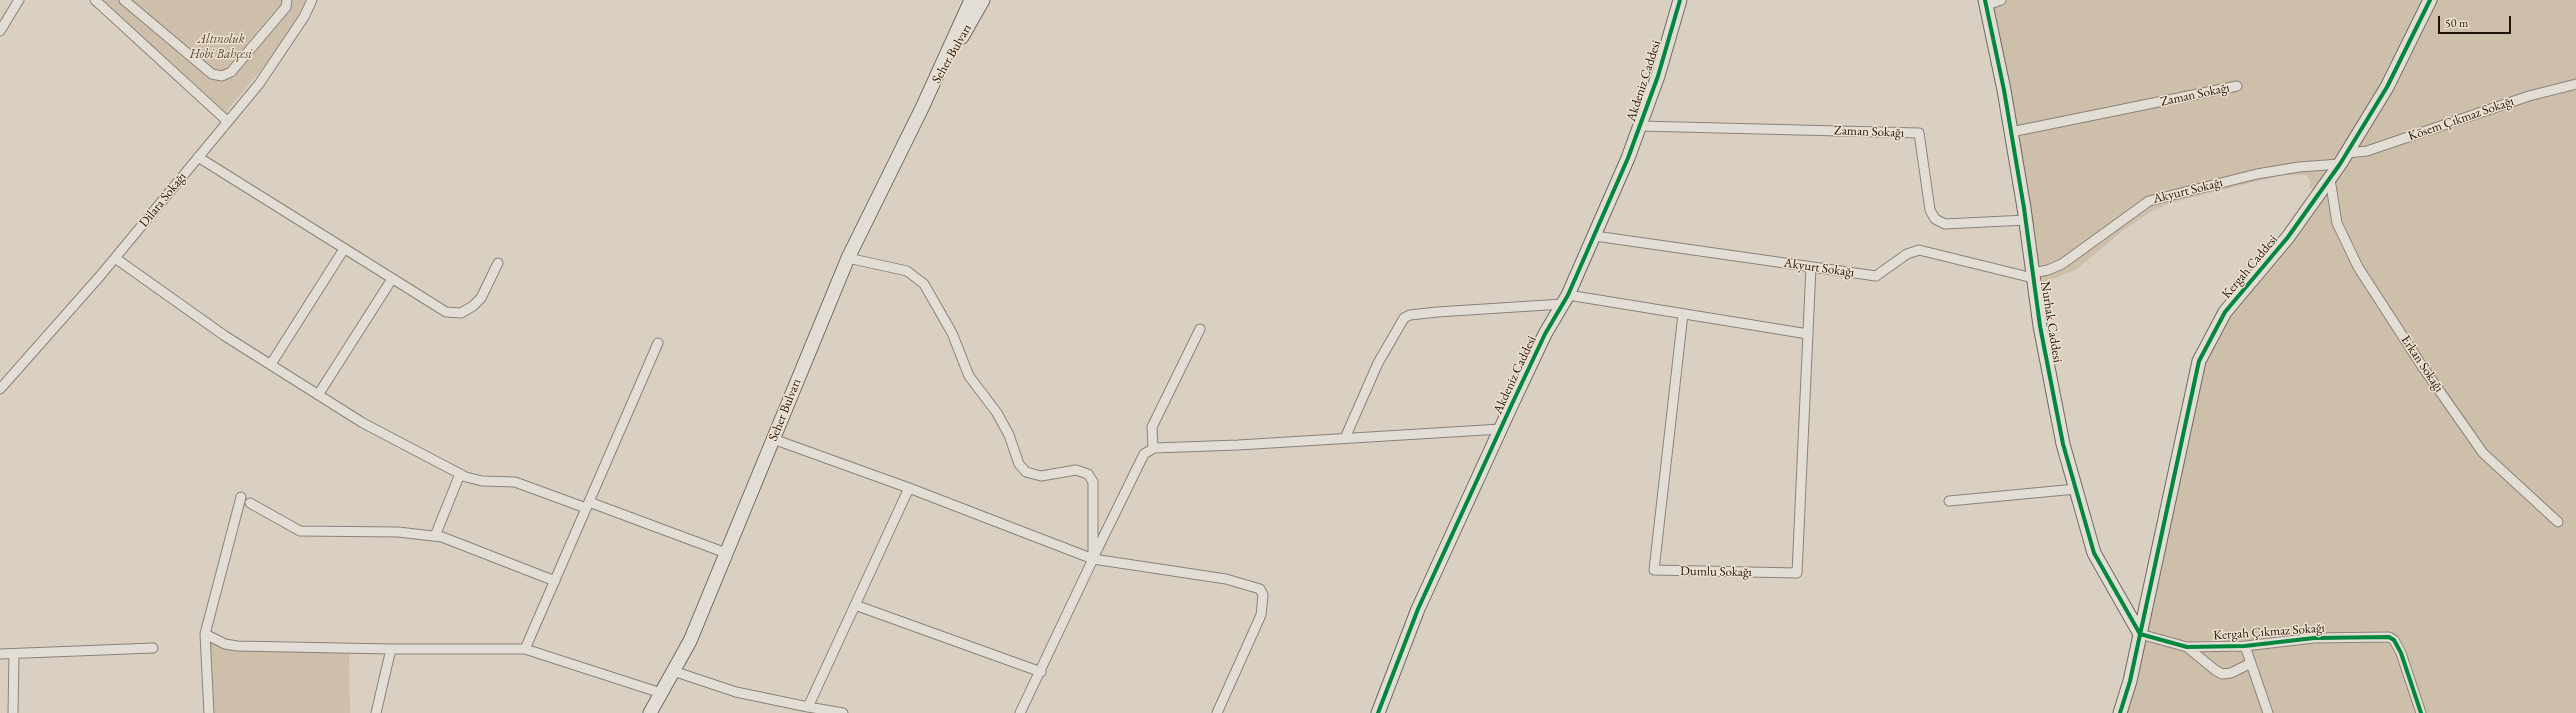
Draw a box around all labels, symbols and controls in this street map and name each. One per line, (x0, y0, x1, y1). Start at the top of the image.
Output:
scale bar (2440, 8, 2513, 34)
text: 50 m (2445, 15, 2468, 31)
street label: Seher Bulvarı (929, 22, 975, 86)
park label: Altınoluk Hobi Bahçesi (190, 31, 252, 62)
street label: Akdeniz Caddesi (1624, 38, 1664, 124)
street label: Zaman Sokağı (2159, 80, 2231, 110)
street label: Kösem Çıkmaz Sokağı (2406, 94, 2516, 144)
street label: Zaman Sokağı (1834, 123, 1904, 141)
street label: Dilara Sokağı (136, 170, 190, 230)
street label: Akyurt Sokağı (2152, 175, 2224, 207)
street label: Kergah Caddesi (2219, 232, 2281, 302)
street label: Akyurt Sokağı (1783, 255, 1855, 281)
street label: Nurhak Caddesi (2037, 280, 2065, 364)
street label: Akdeniz Caddesi (1490, 333, 1540, 417)
street label: Erkan Sokağı (2397, 333, 2447, 395)
street label: Seher Bulvarı (765, 377, 805, 443)
street label: Dumlu Sokağı (1680, 564, 1752, 580)
street label: Kergah Çıkmaz Sokağı (2213, 620, 2325, 644)

